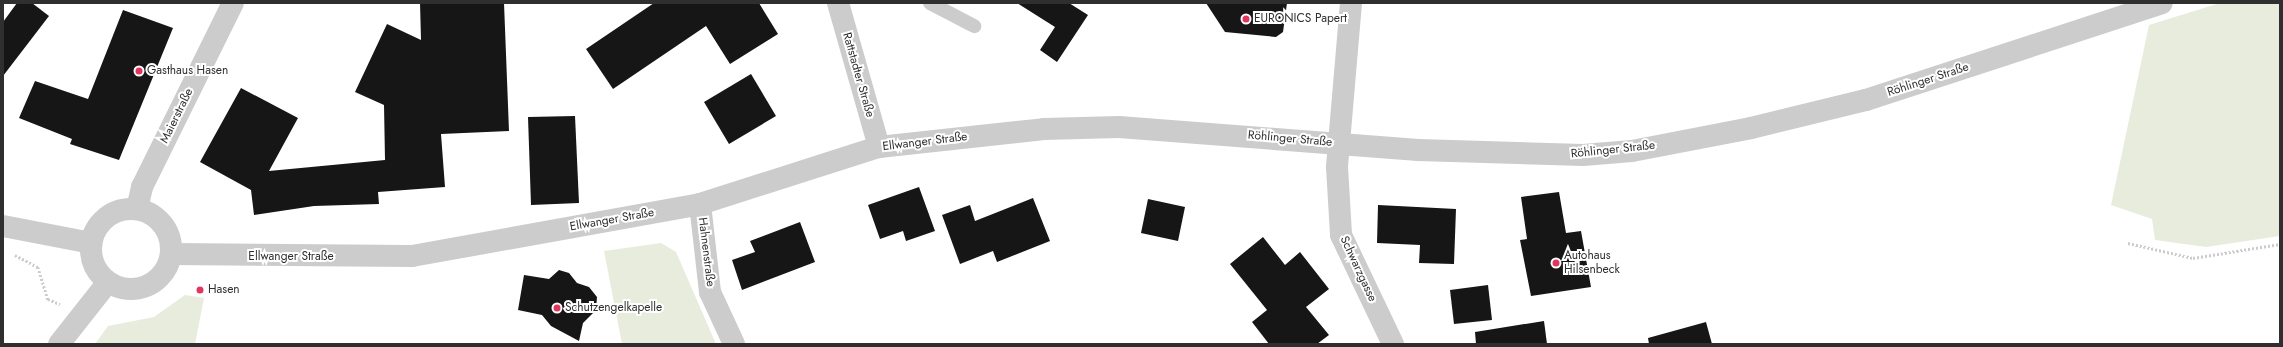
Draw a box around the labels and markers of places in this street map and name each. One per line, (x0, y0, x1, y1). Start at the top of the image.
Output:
place label: EURONICS Papert (1254, 12, 1347, 26)
marker: EURONICS Papert (1241, 14, 1251, 24)
place label: Gasthaus Hasen (147, 64, 228, 78)
marker: Gasthaus Hasen (134, 66, 144, 76)
place label: Autohaus Hilsenbeck (1564, 249, 1620, 277)
marker: Autohaus Hilsenbeck (1551, 258, 1561, 268)
place label: Hasen (208, 283, 240, 297)
marker: Hasen (195, 285, 205, 295)
place label: Schutzengelkapelle (565, 301, 662, 315)
marker: Schutzengelkapelle (552, 303, 562, 313)

